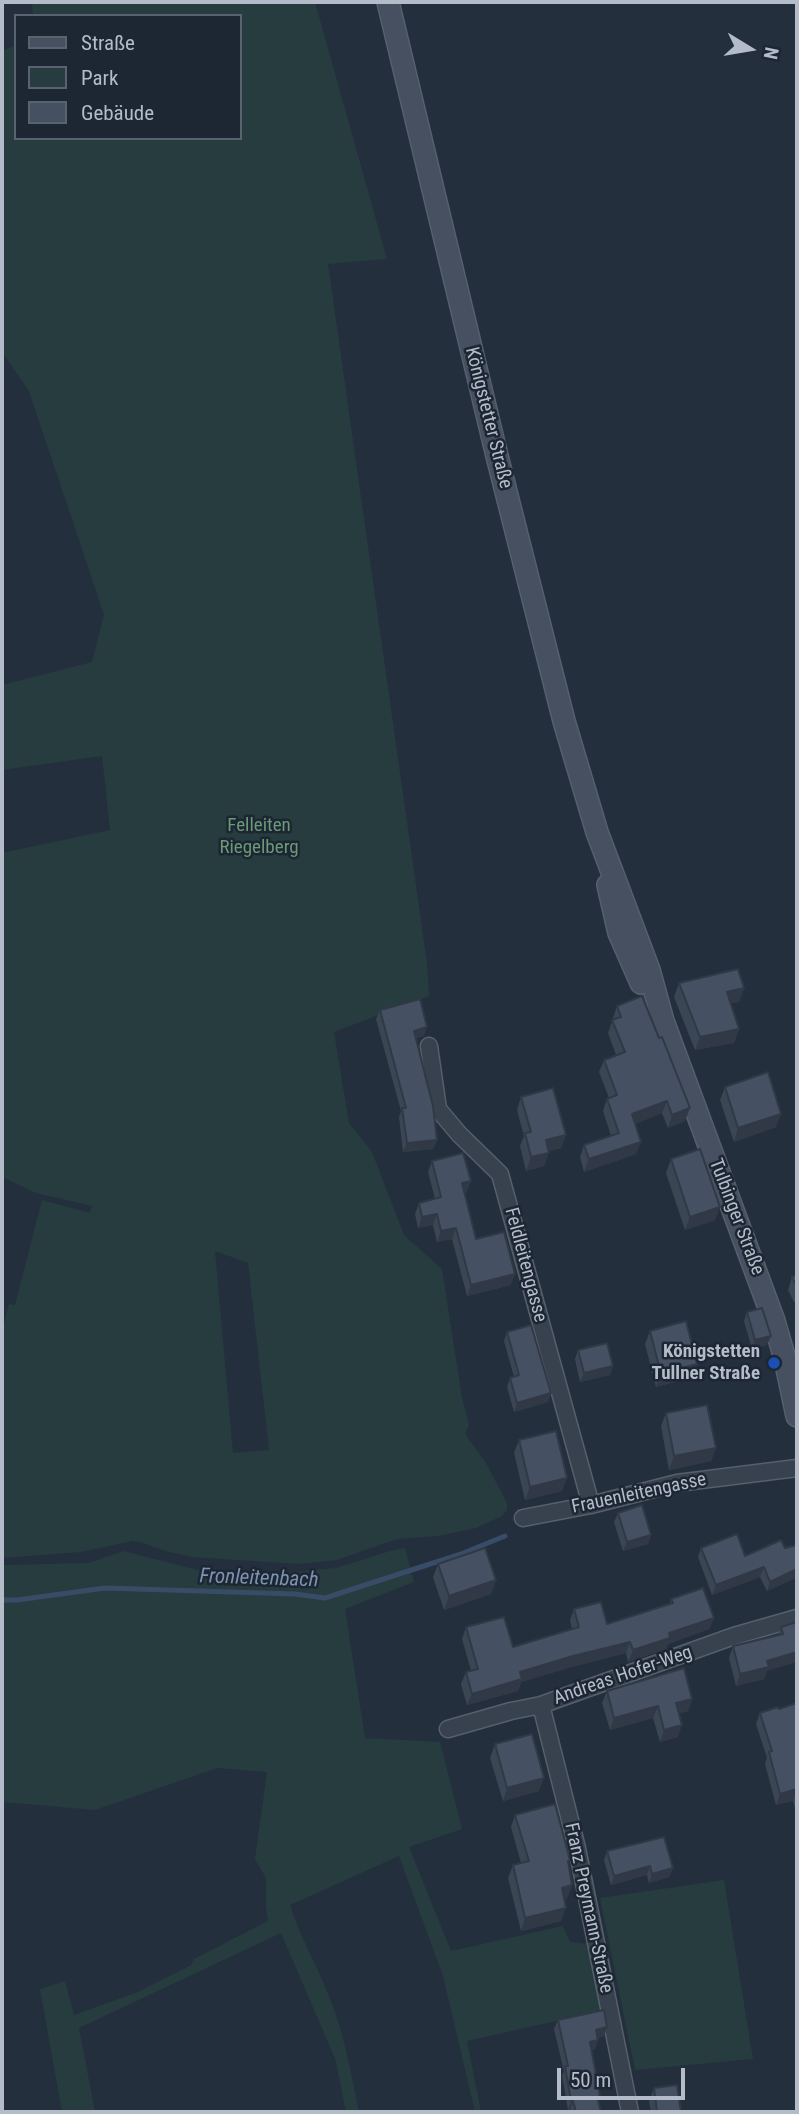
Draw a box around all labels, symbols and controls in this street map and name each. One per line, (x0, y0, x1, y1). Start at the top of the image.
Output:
legend (14, 14, 242, 140)
north arrow (715, 14, 785, 84)
text: Straße (81, 31, 135, 55)
text: N (759, 45, 784, 61)
text: Park (81, 66, 118, 90)
text: Gebäude (81, 101, 154, 125)
street label: Königstetter Straße (459, 345, 517, 491)
park label: Felleiten Riegelberg (219, 815, 299, 859)
street label: Tulbinger Straße (703, 1156, 769, 1278)
street label: Feldleitengasse (499, 1205, 551, 1325)
place label: Königstetten Tullner Straße (652, 1341, 760, 1385)
marker: Königstetten Tullner Straße (766, 1355, 782, 1371)
street label: Frauenleitengasse (570, 1469, 708, 1519)
water label: Fronleitenbach (199, 1564, 319, 1594)
street label: Andreas Hofer-Weg (551, 1642, 695, 1710)
street label: Franz Preymann-Straße (559, 1821, 617, 1995)
scale bar (561, 2054, 689, 2098)
text: 50 m (570, 2068, 611, 2092)

